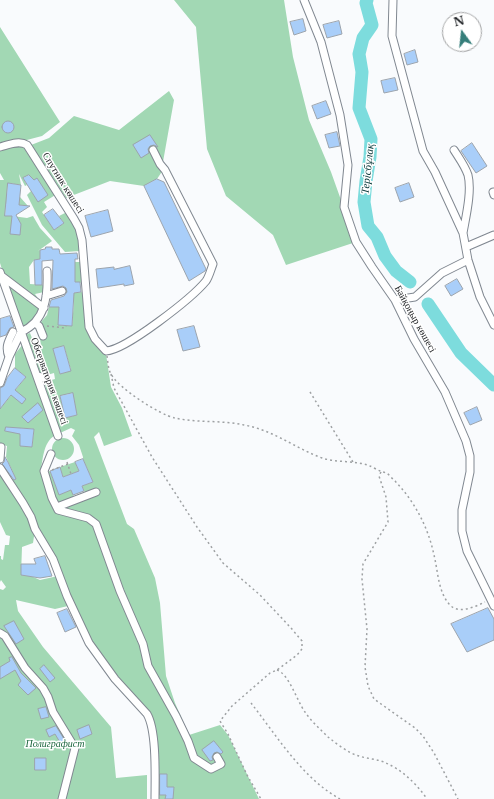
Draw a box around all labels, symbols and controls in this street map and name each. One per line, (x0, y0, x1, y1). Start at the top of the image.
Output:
north arrow (442, 12, 482, 52)
text: N (452, 13, 466, 29)
water label: Терісбұлақ (359, 143, 377, 195)
street label: Спутник көшесі (40, 150, 86, 216)
street label: Байқоңыр көшесі (392, 283, 438, 355)
street label: Обсерватория көшесі (28, 336, 70, 426)
park label: Полиграфист (26, 738, 84, 750)

